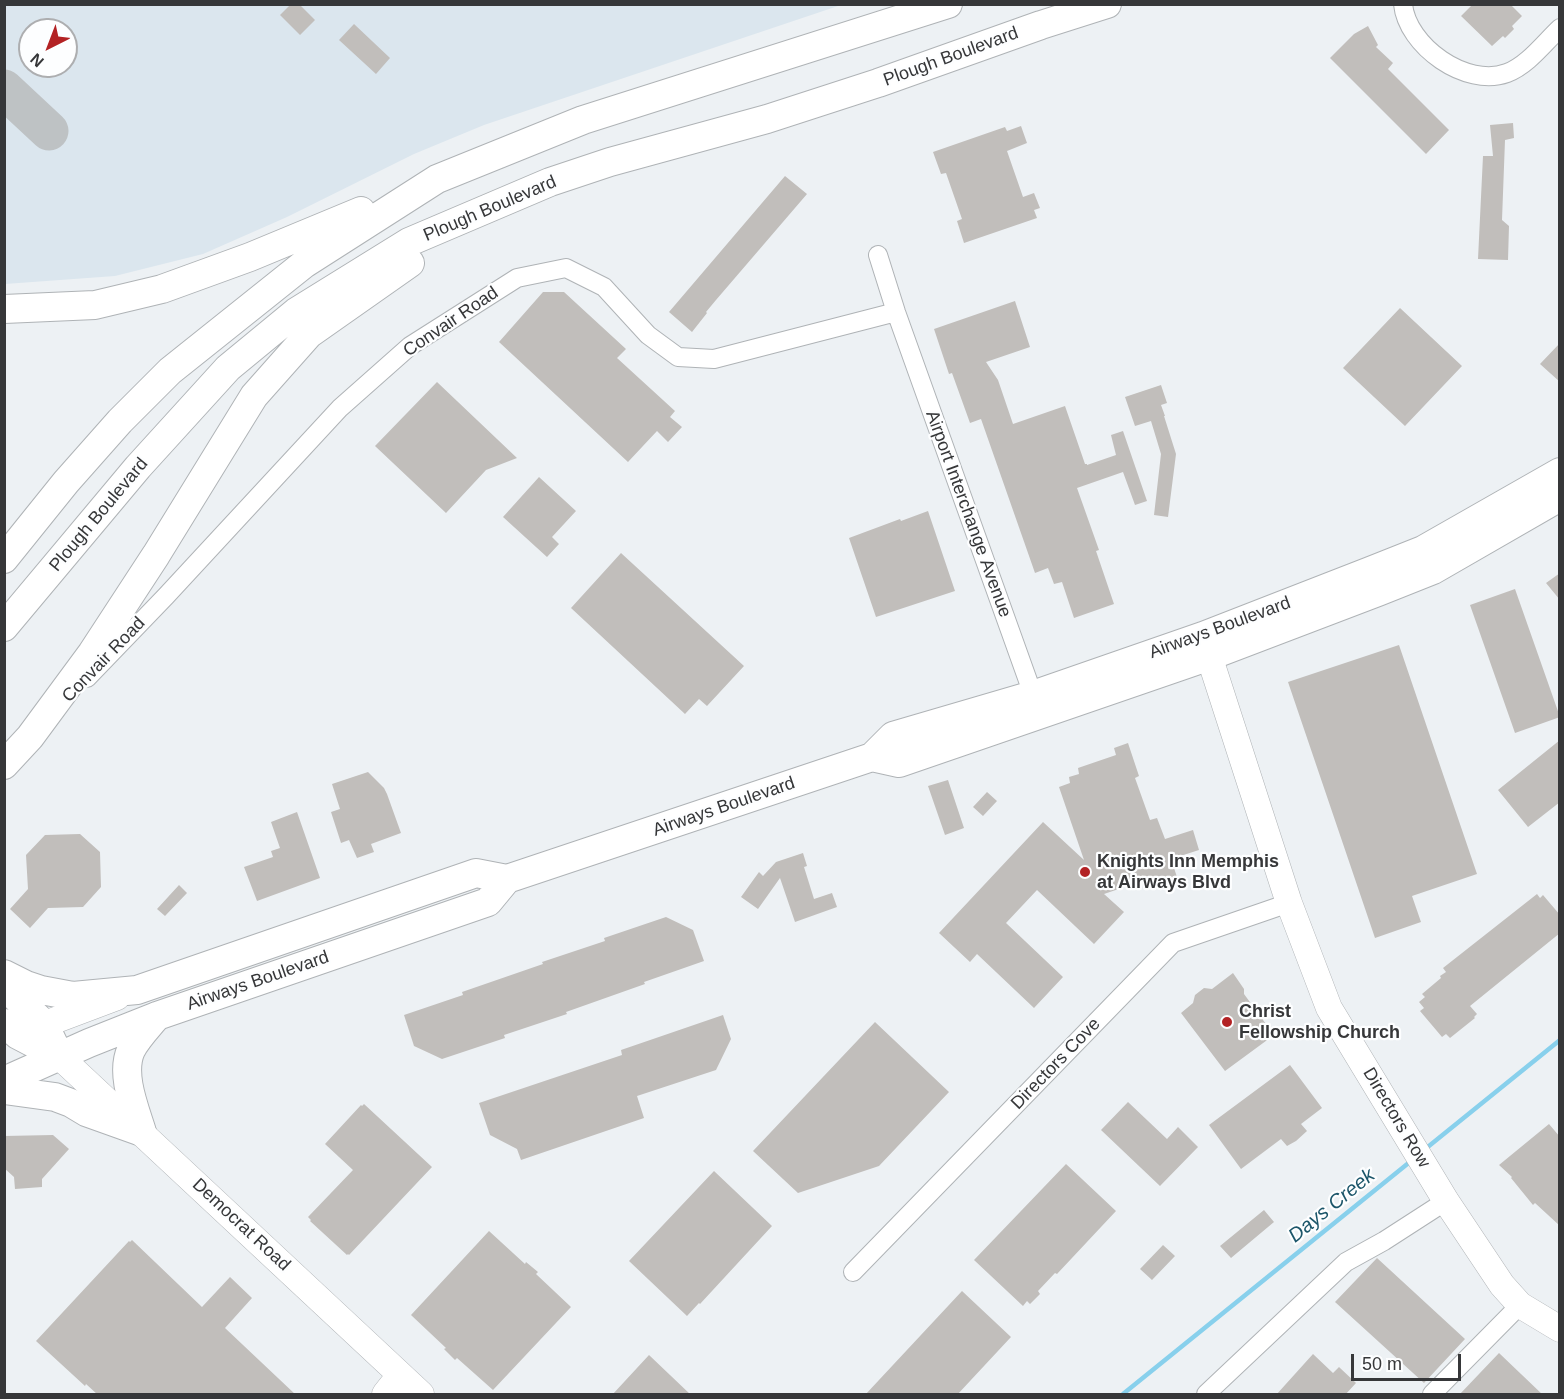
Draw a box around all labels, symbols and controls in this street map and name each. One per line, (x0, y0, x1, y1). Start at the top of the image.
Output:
north arrow (18, 18, 78, 78)
street label: Plough Boulevard (881, 23, 1021, 91)
text: N (27, 50, 47, 70)
street label: Plough Boulevard (420, 171, 560, 247)
street label: Convair Road (399, 282, 503, 362)
street label: Airport Interchange Avenue (920, 407, 1016, 621)
street label: Plough Boulevard (45, 454, 153, 576)
street label: Airways Boulevard (1146, 592, 1294, 664)
street label: Convair Road (58, 613, 150, 707)
street label: Airways Boulevard (650, 773, 798, 841)
place label: Knights Inn Memphis at Airways Blvd (1097, 851, 1279, 894)
marker: Knights Inn Memphis at Airways Blvd (1078, 865, 1092, 879)
street label: Airways Boulevard (184, 947, 332, 1015)
place label: Christ Fellowship Church (1239, 1001, 1400, 1044)
street label: Directors Cove (1007, 1014, 1105, 1114)
marker: Christ Fellowship Church (1220, 1015, 1234, 1029)
street label: Directors Row (1358, 1064, 1434, 1172)
water label: Days Creek (1284, 1164, 1380, 1248)
street label: Democrat Road (188, 1174, 294, 1276)
scale bar (1354, 1342, 1464, 1380)
text: 50 m (1362, 1354, 1402, 1374)

